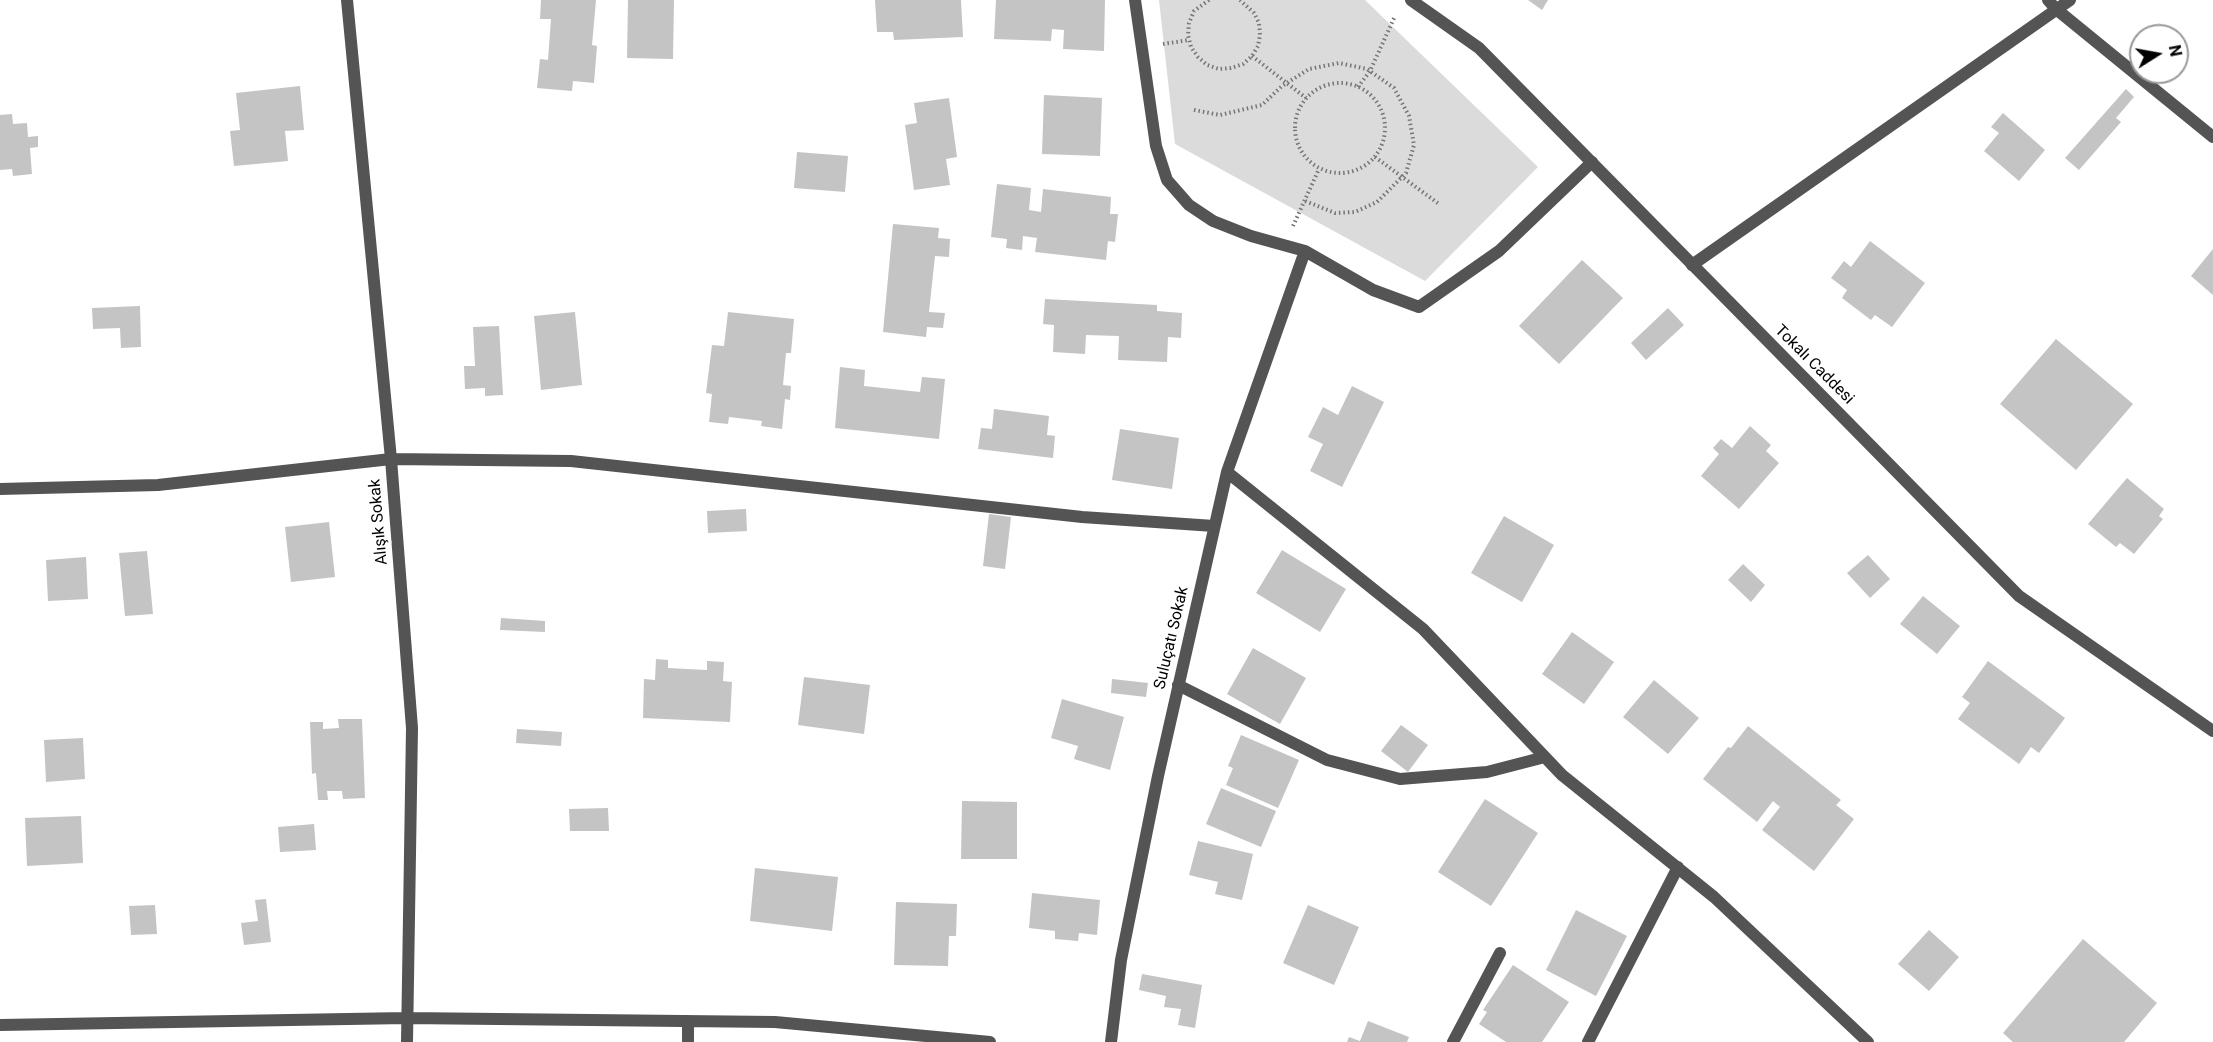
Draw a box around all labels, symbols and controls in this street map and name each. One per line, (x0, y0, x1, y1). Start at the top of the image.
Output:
north arrow (2129, 24, 2189, 84)
text: N (2165, 43, 2186, 58)
street label: Tokalı Caddesi (1770, 321, 1858, 409)
street label: Alışık Sokak (366, 478, 392, 566)
street label: Suluçatı Sokak (1151, 585, 1193, 691)

